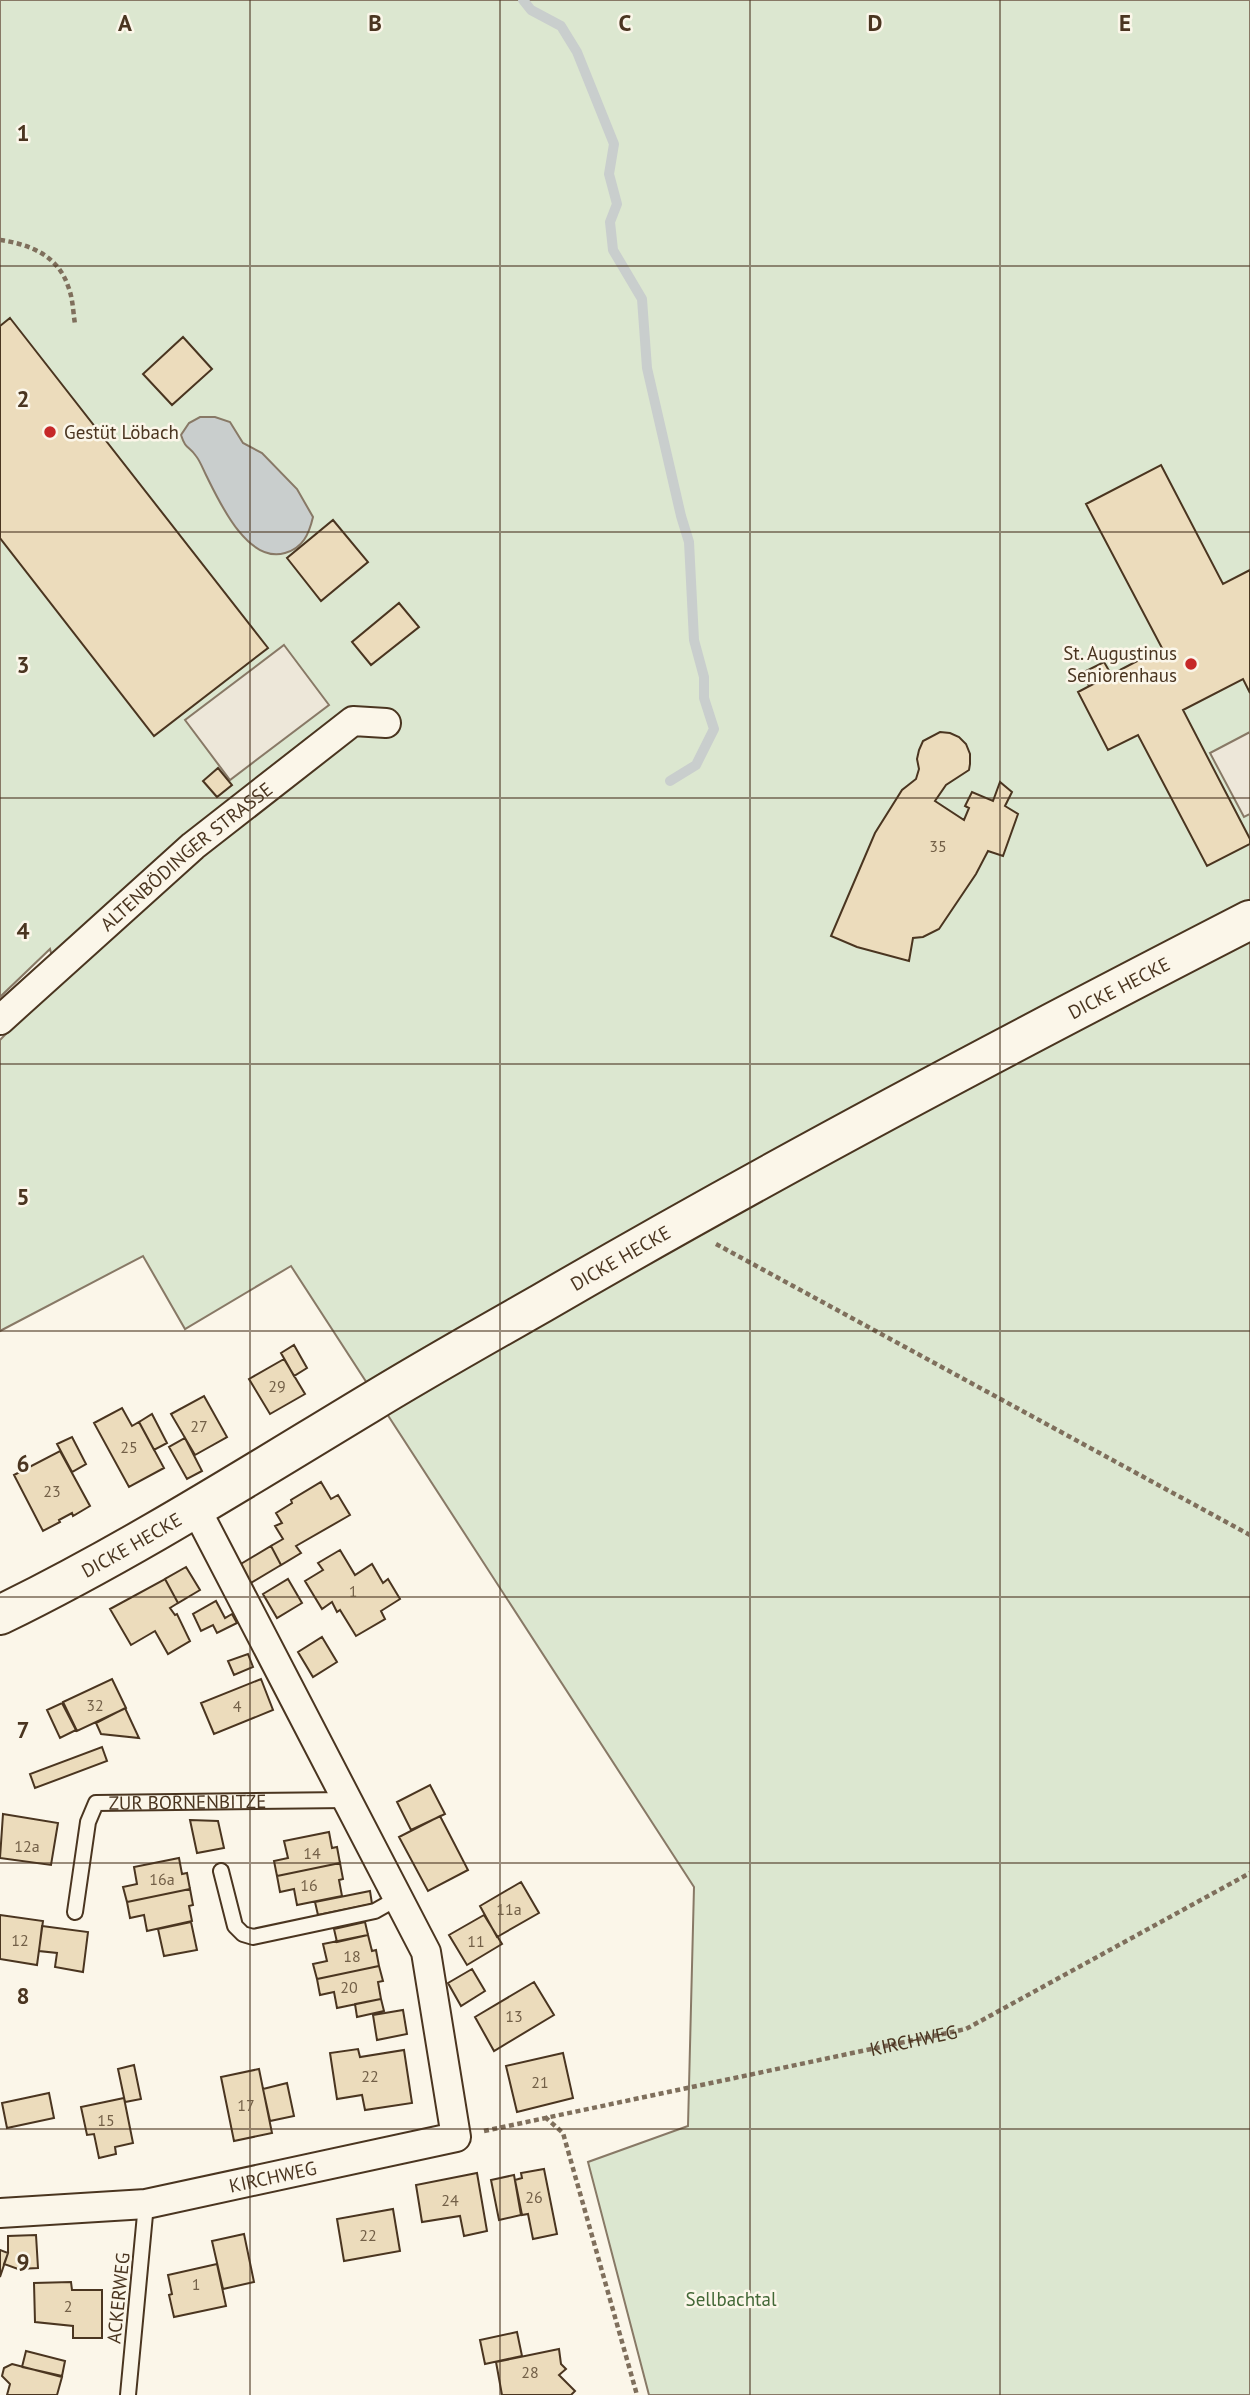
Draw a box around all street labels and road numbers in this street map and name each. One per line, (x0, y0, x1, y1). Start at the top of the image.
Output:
street label: ALTENBÖDINGER STRASSE (95, 777, 277, 936)
street label: DICKE HECKE (1064, 952, 1174, 1024)
street label: DICKE HECKE (566, 1220, 675, 1296)
street label: DICKE HECKE (77, 1507, 186, 1583)
street label: ZUR BORNENBITZE (108, 1789, 266, 1815)
street label: KIRCHWEG (868, 2019, 959, 2061)
street label: KIRCHWEG (227, 2155, 319, 2198)
street label: ACKERWEG (101, 2251, 135, 2345)

